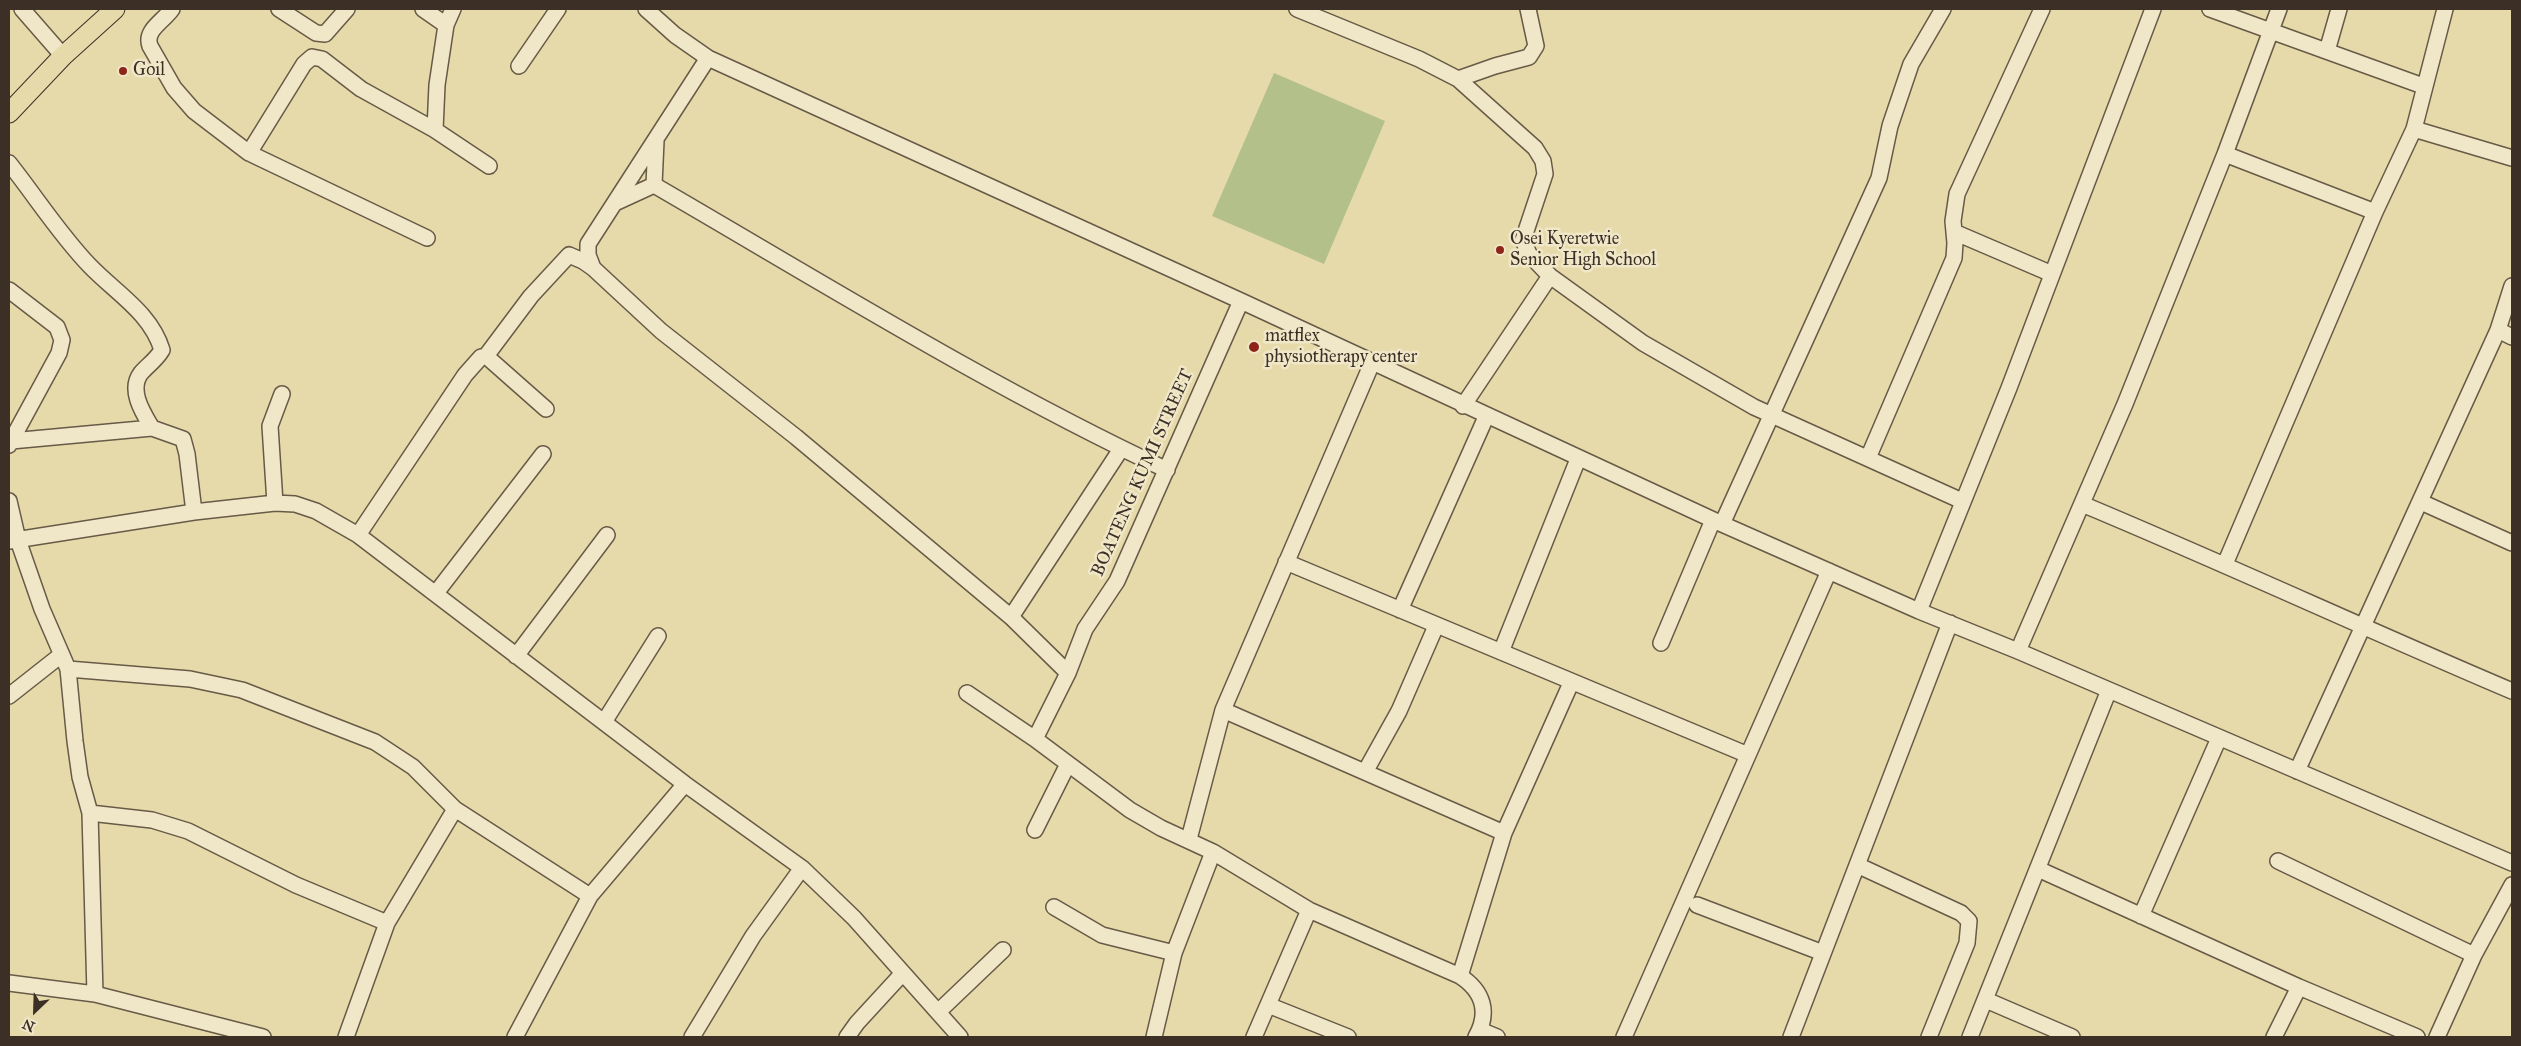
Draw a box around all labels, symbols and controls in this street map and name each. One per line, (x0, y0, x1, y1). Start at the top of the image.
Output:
place label: Goil (133, 60, 165, 82)
marker: Goil (117, 65, 129, 77)
place label: Osei Kyeretwie Senior High School (1510, 229, 1656, 272)
marker: Osei Kyeretwie Senior High School (1494, 244, 1506, 256)
place label: matflex physiotherapy center (1265, 326, 1417, 368)
marker: matflex physiotherapy center (1247, 340, 1261, 354)
street label: BOATENG KUMI STREET (1087, 366, 1199, 580)
north arrow (10, 986, 60, 1036)
text: N (20, 1015, 38, 1035)

